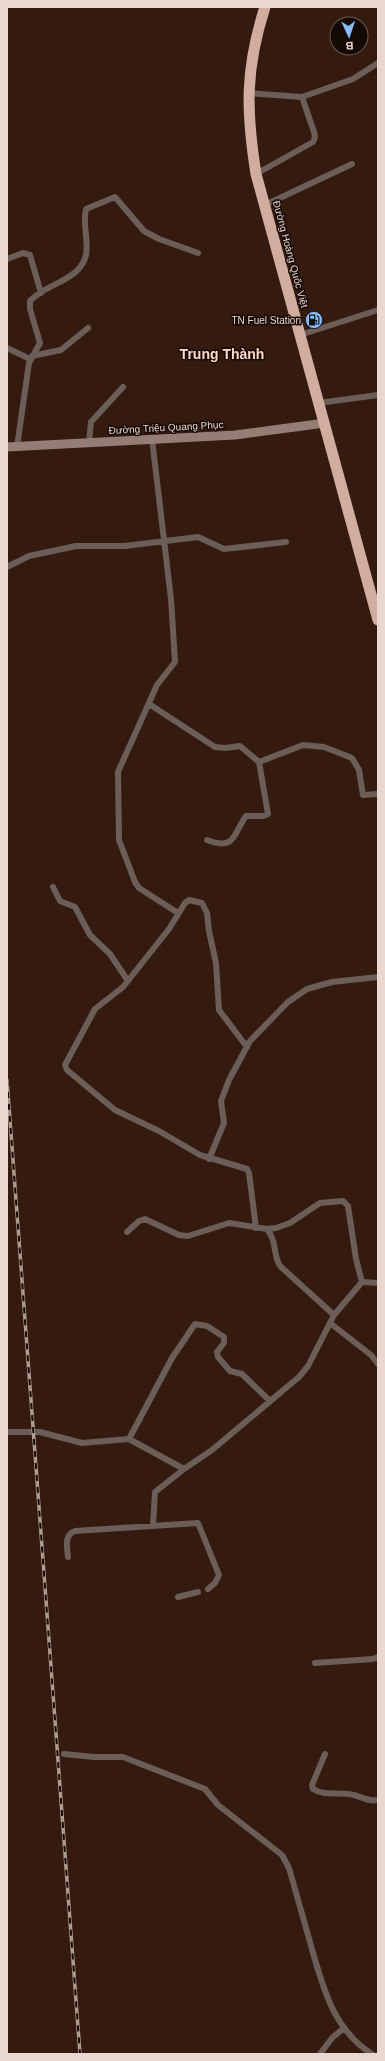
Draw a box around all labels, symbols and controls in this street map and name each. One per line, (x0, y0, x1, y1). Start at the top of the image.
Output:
north arrow (329, 16, 369, 56)
text: B (345, 40, 354, 52)
street label: Đường Hoàng Quốc Việt (271, 199, 310, 309)
fuel station icon: TN Fuel Station (304, 310, 324, 330)
place label: TN Fuel Station (232, 315, 301, 326)
district label: Trung Thành (180, 346, 264, 362)
street label: Đường Triệu Quang Phục (108, 419, 224, 436)

